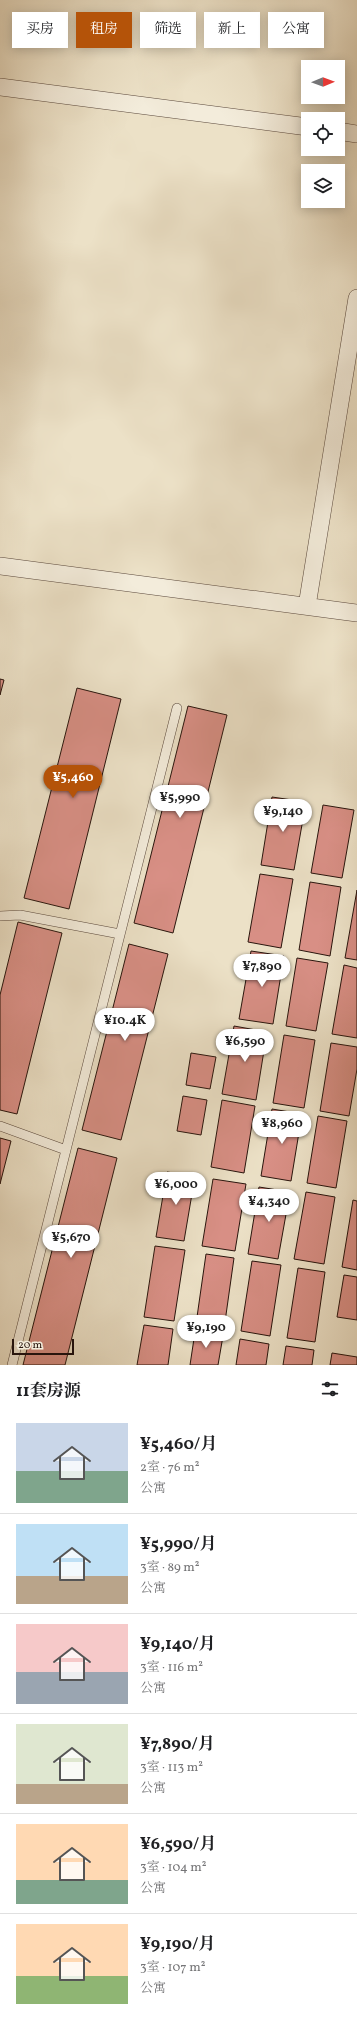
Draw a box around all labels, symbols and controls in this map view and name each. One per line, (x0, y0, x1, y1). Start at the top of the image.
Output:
chip: 买房 (12, 12, 68, 48)
chip: 租房 (76, 12, 132, 48)
chip: 筛选 (140, 12, 196, 48)
chip: 新上 (204, 12, 260, 48)
chip: 公寓 (268, 12, 324, 48)
north arrow (301, 60, 345, 104)
map controls (301, 60, 345, 208)
button: locate (301, 112, 345, 156)
button: layers (301, 164, 345, 208)
pin: ¥5,460 (40, 765, 106, 799)
text: ¥5,460 (52, 769, 94, 787)
pin: ¥5,990 (147, 785, 213, 819)
text: ¥5,990 (160, 789, 200, 807)
pin: ¥9,140 (250, 799, 316, 833)
text: ¥9,140 (263, 803, 303, 821)
pin: ¥7,890 (229, 954, 295, 988)
text: ¥7,890 (242, 958, 282, 976)
pin: ¥10.4K (92, 1008, 158, 1042)
text: ¥10.4K (104, 1012, 146, 1030)
pin: ¥6,590 (212, 1029, 278, 1063)
text: ¥6,590 (225, 1033, 265, 1051)
pin: ¥8,960 (249, 1111, 315, 1145)
text: ¥8,960 (261, 1115, 303, 1133)
pin: ¥6,000 (143, 1172, 209, 1206)
text: ¥6,000 (154, 1176, 198, 1194)
pin: ¥4,340 (236, 1189, 302, 1223)
text: ¥4,340 (248, 1193, 290, 1211)
pin: ¥5,670 (38, 1225, 104, 1259)
text: ¥5,670 (51, 1229, 91, 1247)
pin: ¥9,190 (173, 1315, 239, 1349)
text: ¥9,190 (186, 1319, 226, 1337)
scale bar (12, 1337, 74, 1356)
text: 20 m (18, 1338, 42, 1353)
icon: filters (319, 1378, 341, 1400)
text: 11套房源 (16, 1380, 81, 1403)
text: ¥5,460/月 (140, 1433, 217, 1456)
icon: home (48, 1439, 96, 1487)
text: 2室 · 76 m² (140, 1459, 200, 1477)
text: 公寓 (140, 1480, 166, 1498)
text: ¥5,990/月 (140, 1533, 217, 1556)
icon: home (48, 1540, 96, 1588)
text: 3室 · 89 m² (140, 1559, 200, 1577)
text: 公寓 (140, 1580, 166, 1598)
text: ¥9,140/月 (140, 1633, 216, 1656)
icon: home (48, 1640, 96, 1688)
text: 3室 · 116 m² (140, 1659, 203, 1677)
text: 公寓 (140, 1680, 166, 1698)
text: ¥7,890/月 (140, 1733, 215, 1756)
icon: home (48, 1740, 96, 1788)
text: 3室 · 113 m² (140, 1759, 203, 1777)
text: 公寓 (140, 1780, 166, 1798)
text: ¥6,590/月 (140, 1833, 216, 1856)
icon: home (48, 1840, 96, 1888)
text: 3室 · 104 m² (140, 1859, 207, 1877)
text: 公寓 (140, 1880, 166, 1898)
text: ¥9,190/月 (140, 1933, 215, 1956)
icon: home (48, 1940, 96, 1988)
text: 3室 · 107 m² (140, 1959, 206, 1977)
text: 公寓 (140, 1980, 166, 1998)

